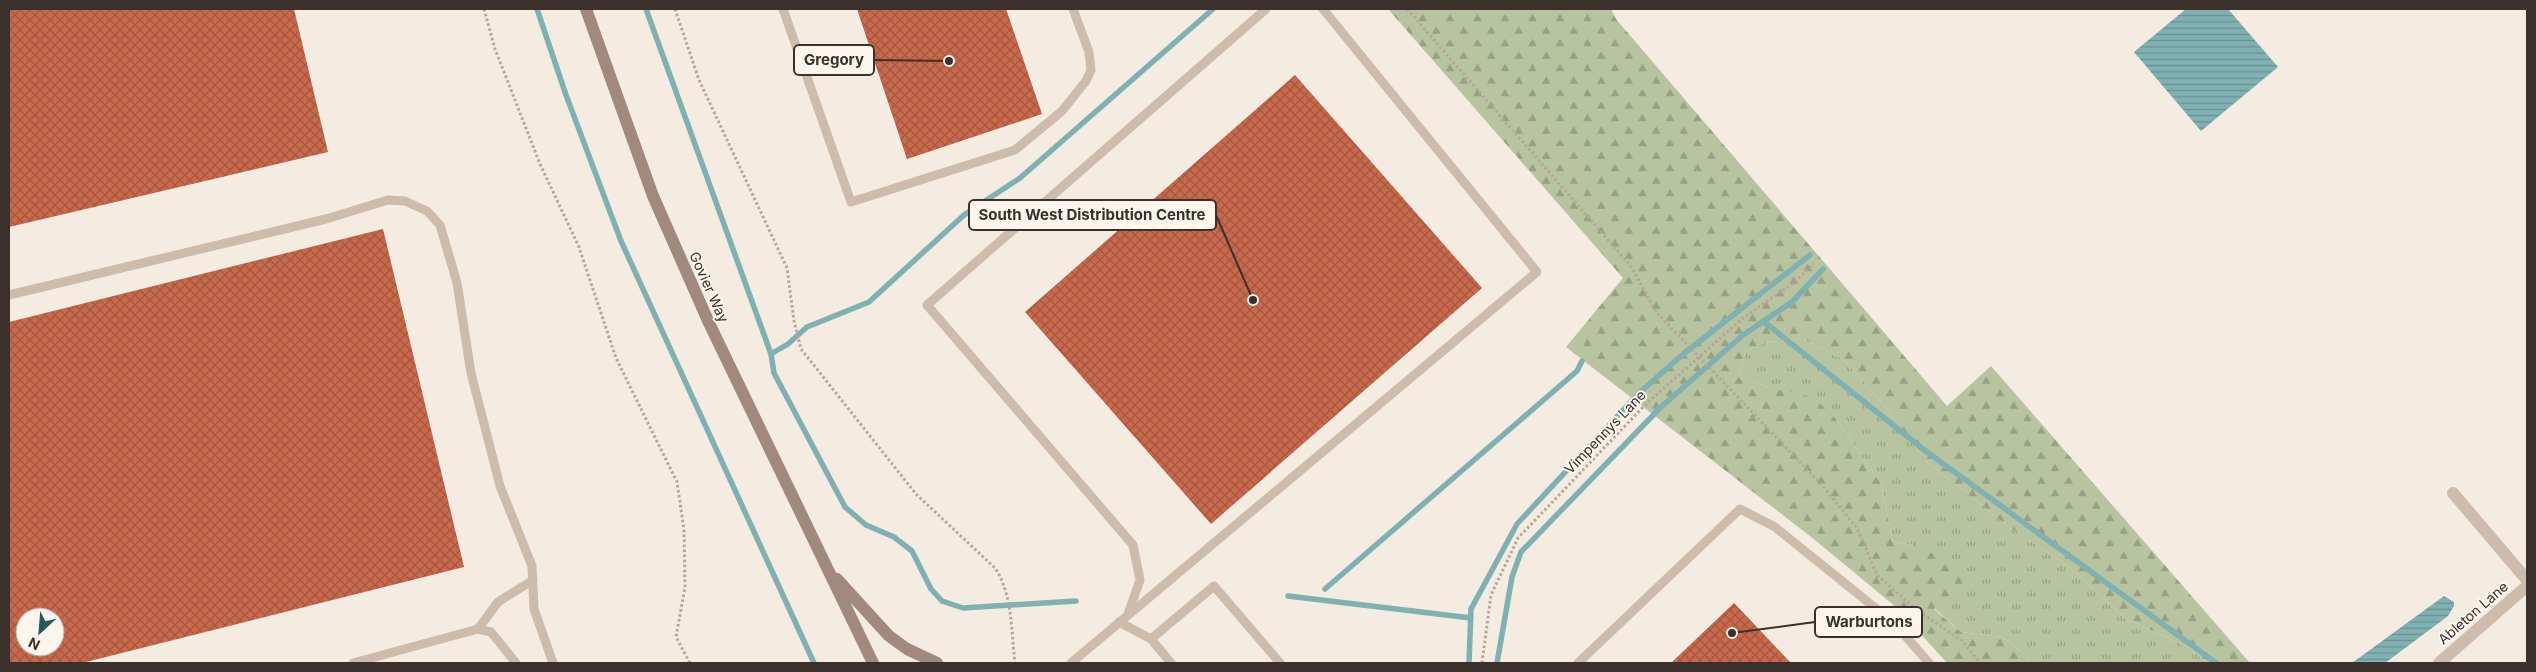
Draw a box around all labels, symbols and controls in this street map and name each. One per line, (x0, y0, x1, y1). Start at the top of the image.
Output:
callout: Gregory (794, 45, 874, 75)
text: Gregory (804, 50, 864, 69)
callout: South West Distribution Centre (969, 200, 1216, 230)
text: South West Distribution Centre (978, 205, 1206, 224)
street label: Govier Way (686, 249, 733, 325)
street label: Vimpennys Lane (1560, 386, 1649, 477)
street label: Ableton Lane (2434, 578, 2511, 648)
north arrow (15, 607, 65, 657)
callout: Warburtons (1815, 607, 1922, 637)
text: Warburtons (1825, 612, 1913, 631)
text: N (26, 634, 43, 654)

